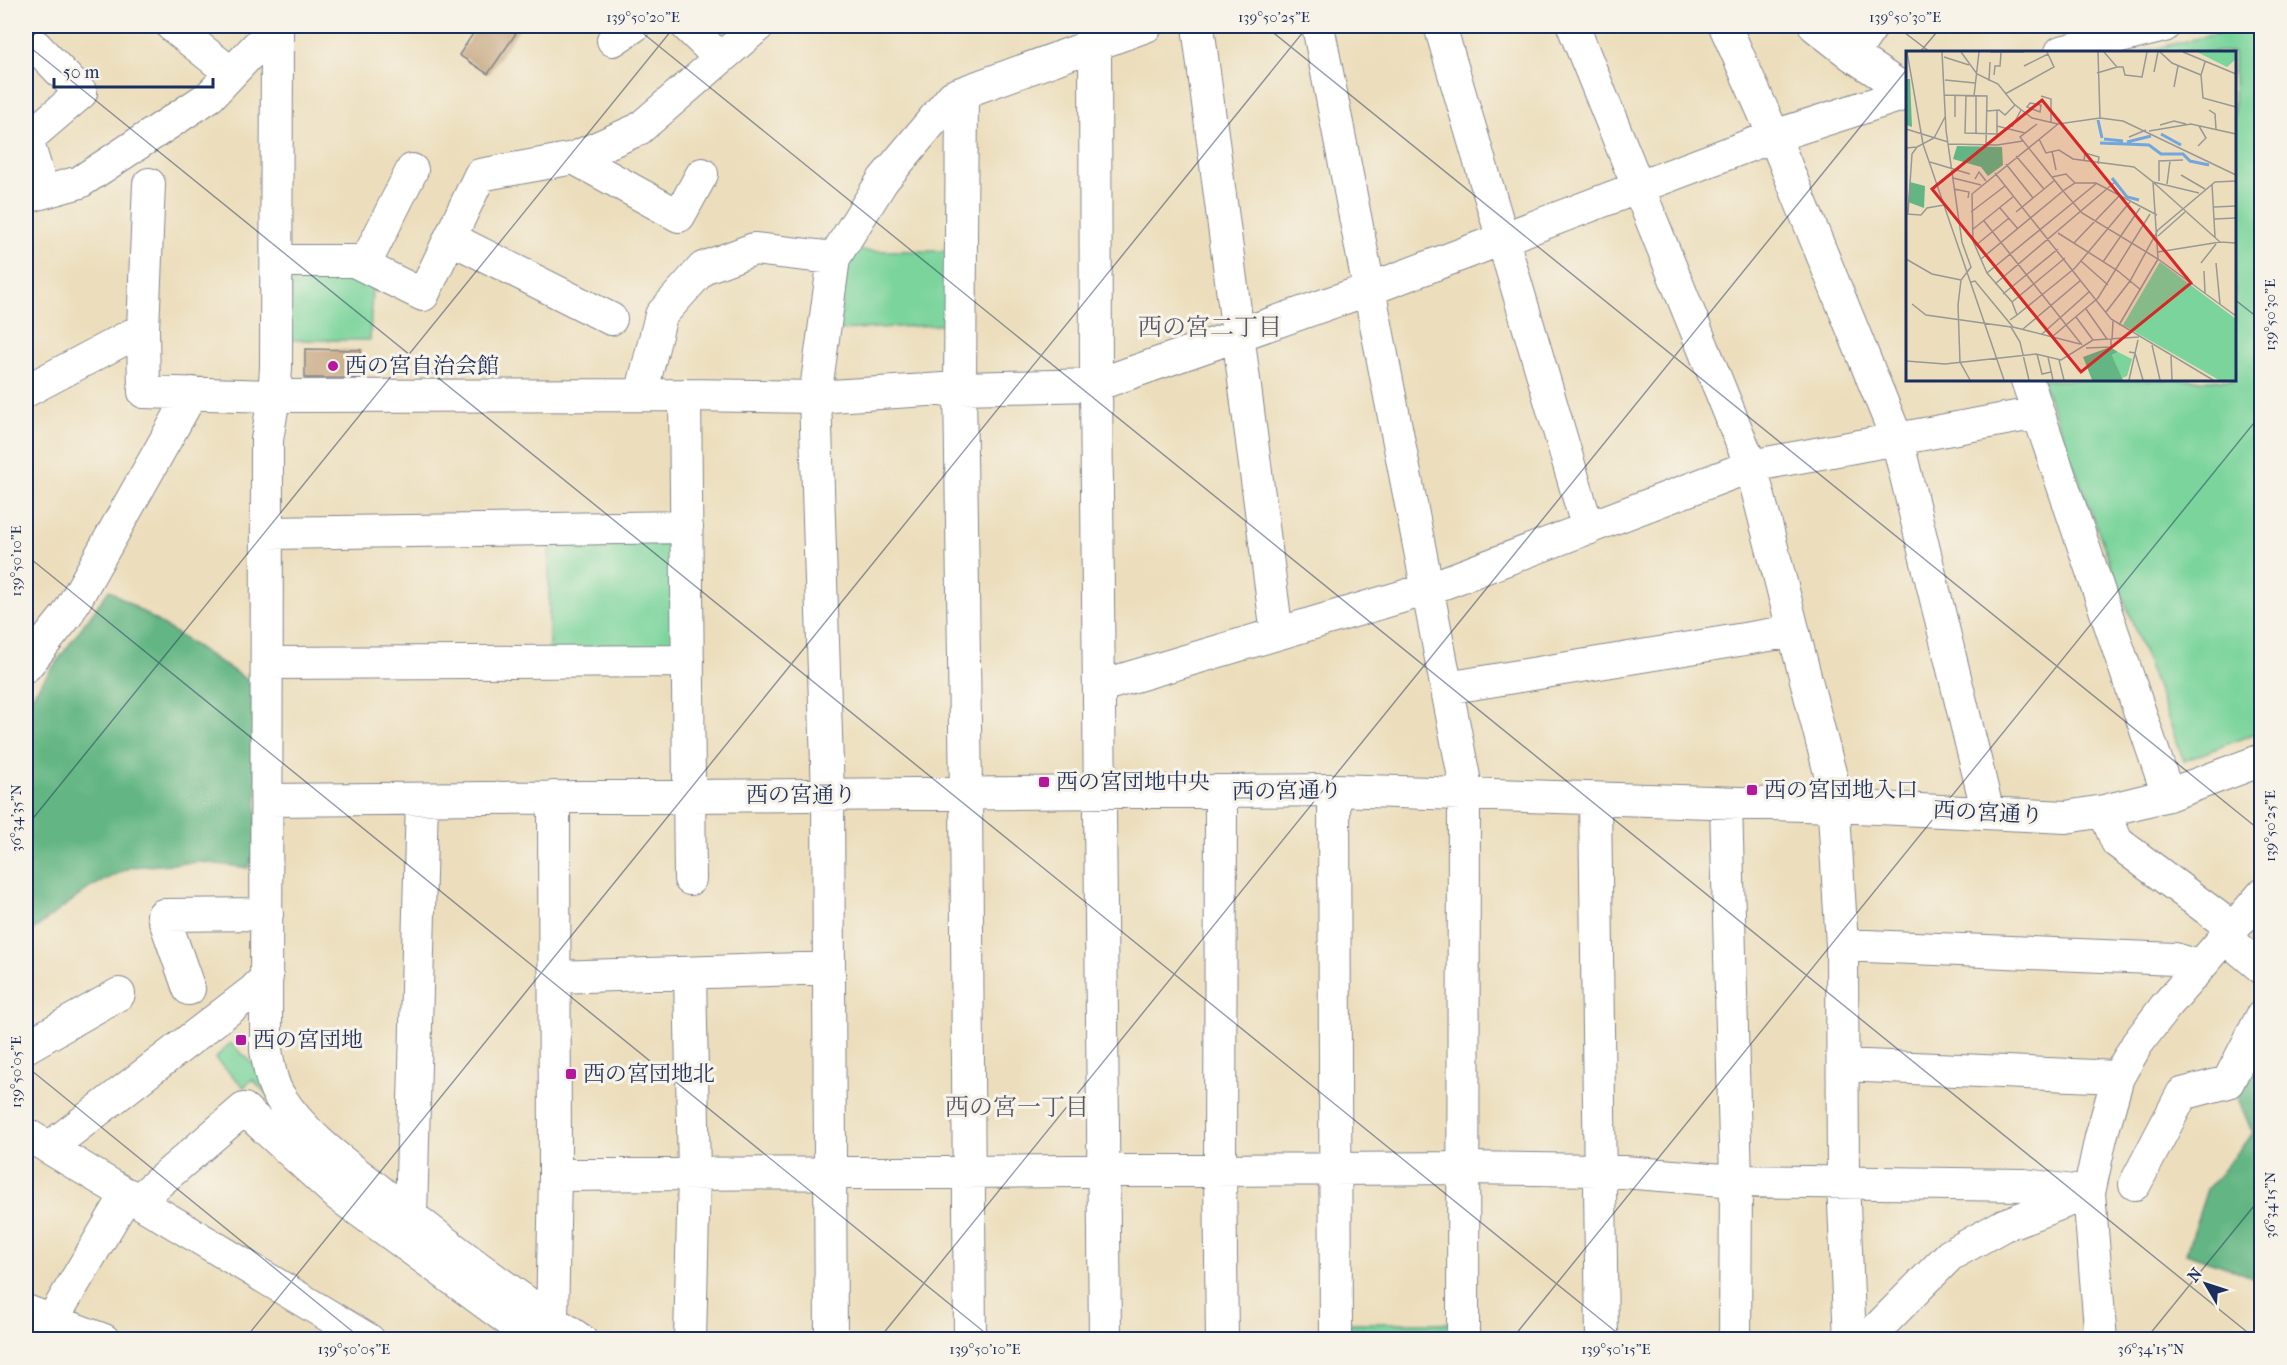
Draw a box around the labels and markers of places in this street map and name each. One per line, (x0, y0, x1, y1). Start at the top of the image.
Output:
place label: 西の宮自治会館 (345, 353, 499, 379)
marker: 西の宮自治会館 (326, 359, 340, 373)
place label: 西の宮団地中央 (1056, 769, 1210, 795)
marker: 西の宮団地中央 (1037, 775, 1051, 789)
place label: 西の宮団地入口 (1764, 777, 1918, 803)
marker: 西の宮団地入口 (1745, 783, 1759, 797)
place label: 西の宮団地 (253, 1027, 363, 1053)
marker: 西の宮団地 (234, 1033, 248, 1047)
place label: 西の宮団地北 (583, 1061, 715, 1087)
marker: 西の宮団地北 (564, 1067, 578, 1081)

